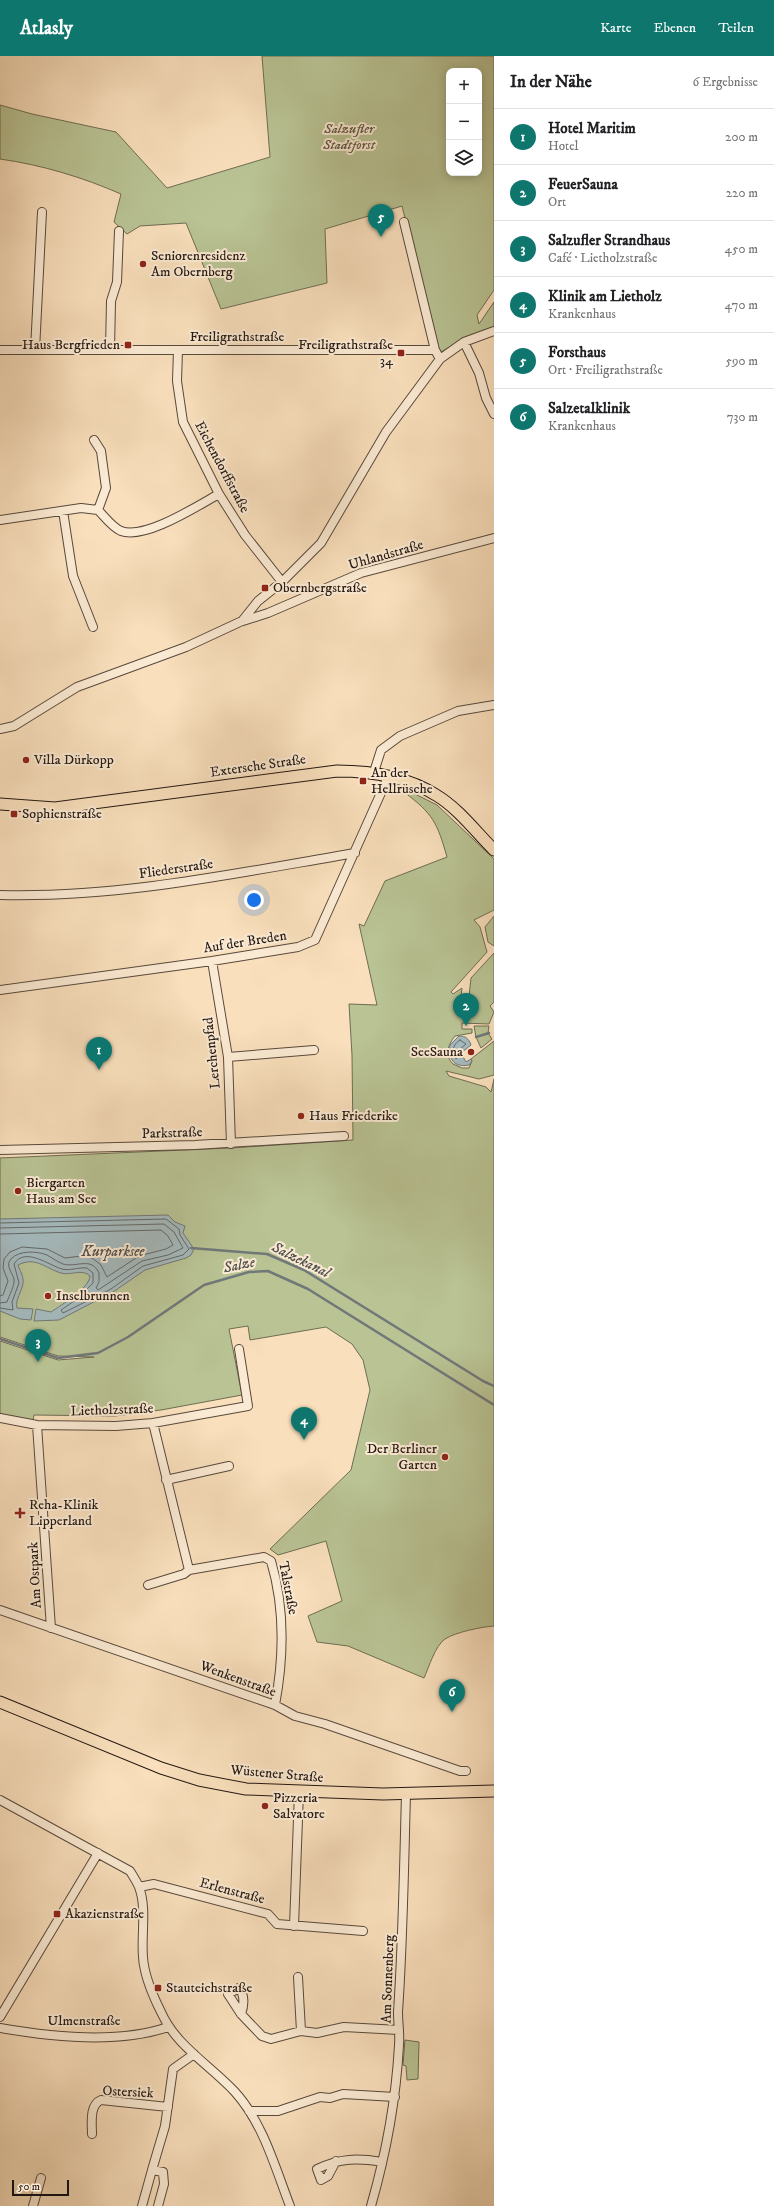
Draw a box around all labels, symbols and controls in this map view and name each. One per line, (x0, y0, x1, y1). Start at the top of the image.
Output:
text: Atlasly (20, 17, 73, 40)
text: Karte (600, 19, 631, 37)
text: Ebenen (653, 19, 696, 37)
text: Teilen (718, 19, 754, 37)
map controls (446, 68, 482, 176)
button: + (446, 68, 482, 104)
text: In der Nähe (510, 71, 592, 93)
text: 6 Ergebnisse (692, 74, 758, 90)
button: − (446, 104, 482, 140)
text: Hotel Maritim (548, 119, 636, 138)
park label: Salzufler Stadtforst (322, 120, 377, 154)
text: 1 (521, 129, 525, 145)
text: 200 m (725, 129, 758, 145)
text: Hotel (548, 138, 579, 154)
button: layers (446, 140, 482, 176)
text: FeuerSauna (548, 175, 618, 194)
text: 2 (520, 185, 526, 201)
text: 220 m (726, 185, 758, 201)
text: Ort (548, 194, 566, 210)
pin: 5 (368, 204, 394, 237)
text: Salzufler Strandhaus (548, 231, 670, 250)
text: 3 (521, 241, 525, 257)
text: 450 m (725, 241, 758, 257)
place label: Seniorenresidenz Am Obernberg (151, 247, 246, 281)
text: Café · Lietholzstraße (548, 250, 657, 266)
marker: Seniorenresidenz Am Obernberg (138, 259, 148, 269)
text: Klinik am Lietholz (548, 287, 662, 306)
text: 4 (519, 297, 527, 313)
text: 470 m (725, 297, 758, 313)
text: Krankenhaus (548, 306, 616, 322)
street label: Freiligrathstraße (190, 328, 285, 346)
place label: Haus Bergfrieden (22, 336, 121, 354)
place label: Freiligrathstraße 34 (298, 336, 394, 370)
marker: Haus Bergfrieden (123, 340, 133, 350)
text: Forsthaus (548, 343, 606, 362)
marker: Freiligrathstraße 34 (396, 348, 406, 358)
text: 5 (520, 353, 526, 369)
text: 590 m (726, 353, 758, 369)
text: Ort · Freiligrathstraße (548, 362, 663, 378)
text: Salzetalklinik (548, 399, 630, 418)
text: 6 (520, 409, 526, 425)
text: 730 m (727, 409, 758, 425)
street label: Eichendorffstraße (190, 418, 254, 516)
text: Krankenhaus (548, 418, 616, 434)
street label: Uhlandstraße (346, 536, 426, 574)
place label: Obernbergstraße (273, 579, 367, 597)
marker: Obernbergstraße (260, 583, 270, 593)
street label: Extersche Straße (209, 750, 307, 782)
place label: Villa Dürkopp (33, 751, 114, 769)
marker: Villa Dürkopp (21, 755, 31, 765)
place label: An der Hellrüsche (371, 764, 433, 798)
marker: An der Hellrüsche (358, 776, 368, 786)
place label: Sophienstraße (22, 805, 102, 823)
marker: Sophienstraße (9, 809, 19, 819)
street label: Fliederstraße (138, 855, 214, 883)
your location (244, 890, 264, 910)
street label: Auf der Breden (202, 926, 289, 957)
pin: 2 (453, 993, 479, 1026)
street label: Lerchenpfad (199, 1016, 225, 1090)
pin: 1 (86, 1037, 112, 1070)
place label: SeeSauna (411, 1043, 463, 1061)
marker: SeeSauna (466, 1047, 476, 1057)
place label: Haus Friederike (309, 1107, 398, 1125)
marker: Haus Friederike (296, 1111, 306, 1121)
street label: Parkstraße (141, 1123, 203, 1143)
place label: Biergarten Haus am See (26, 1174, 97, 1208)
marker: Biergarten Haus am See (13, 1186, 23, 1196)
water label: Salzekanal (268, 1237, 335, 1283)
water label: Kurparksee (81, 1242, 145, 1261)
water label: Salze (221, 1252, 257, 1278)
place label: Inselbrunnen (56, 1287, 131, 1305)
marker: Inselbrunnen (43, 1291, 53, 1301)
pin: 3 (25, 1329, 51, 1362)
street label: Lietholzstraße (70, 1400, 154, 1420)
pin: 4 (291, 1407, 317, 1440)
place label: Der Berliner Garten (367, 1440, 438, 1474)
marker: Der Berliner Garten (440, 1452, 450, 1462)
place label: Reha-Klinik Lipperland (29, 1496, 99, 1530)
marker: Reha-Klinik Lipperland (14, 1507, 26, 1519)
street label: Am Ostpark (24, 1541, 46, 1609)
street label: Talstraße (274, 1560, 302, 1616)
street label: Wenkenstraße (196, 1657, 279, 1701)
pin: 6 (439, 1679, 465, 1712)
street label: Wüstener Straße (229, 1761, 324, 1787)
place label: Pizzeria Salvatore (273, 1789, 325, 1823)
marker: Pizzeria Salvatore (260, 1801, 270, 1811)
street label: Erlenstraße (197, 1874, 267, 1908)
place label: Akazienstraße (65, 1905, 144, 1923)
marker: Akazienstraße (52, 1909, 62, 1919)
street label: Am Sonnenberg (377, 1934, 399, 2024)
place label: Stauteichstraße (166, 1979, 253, 1997)
marker: Stauteichstraße (153, 1983, 163, 1993)
street label: Ulmenstraße (47, 2012, 121, 2030)
street label: Ostersiek (102, 2082, 154, 2102)
scale bar (12, 2178, 69, 2197)
text: 50 m (18, 2180, 40, 2194)

